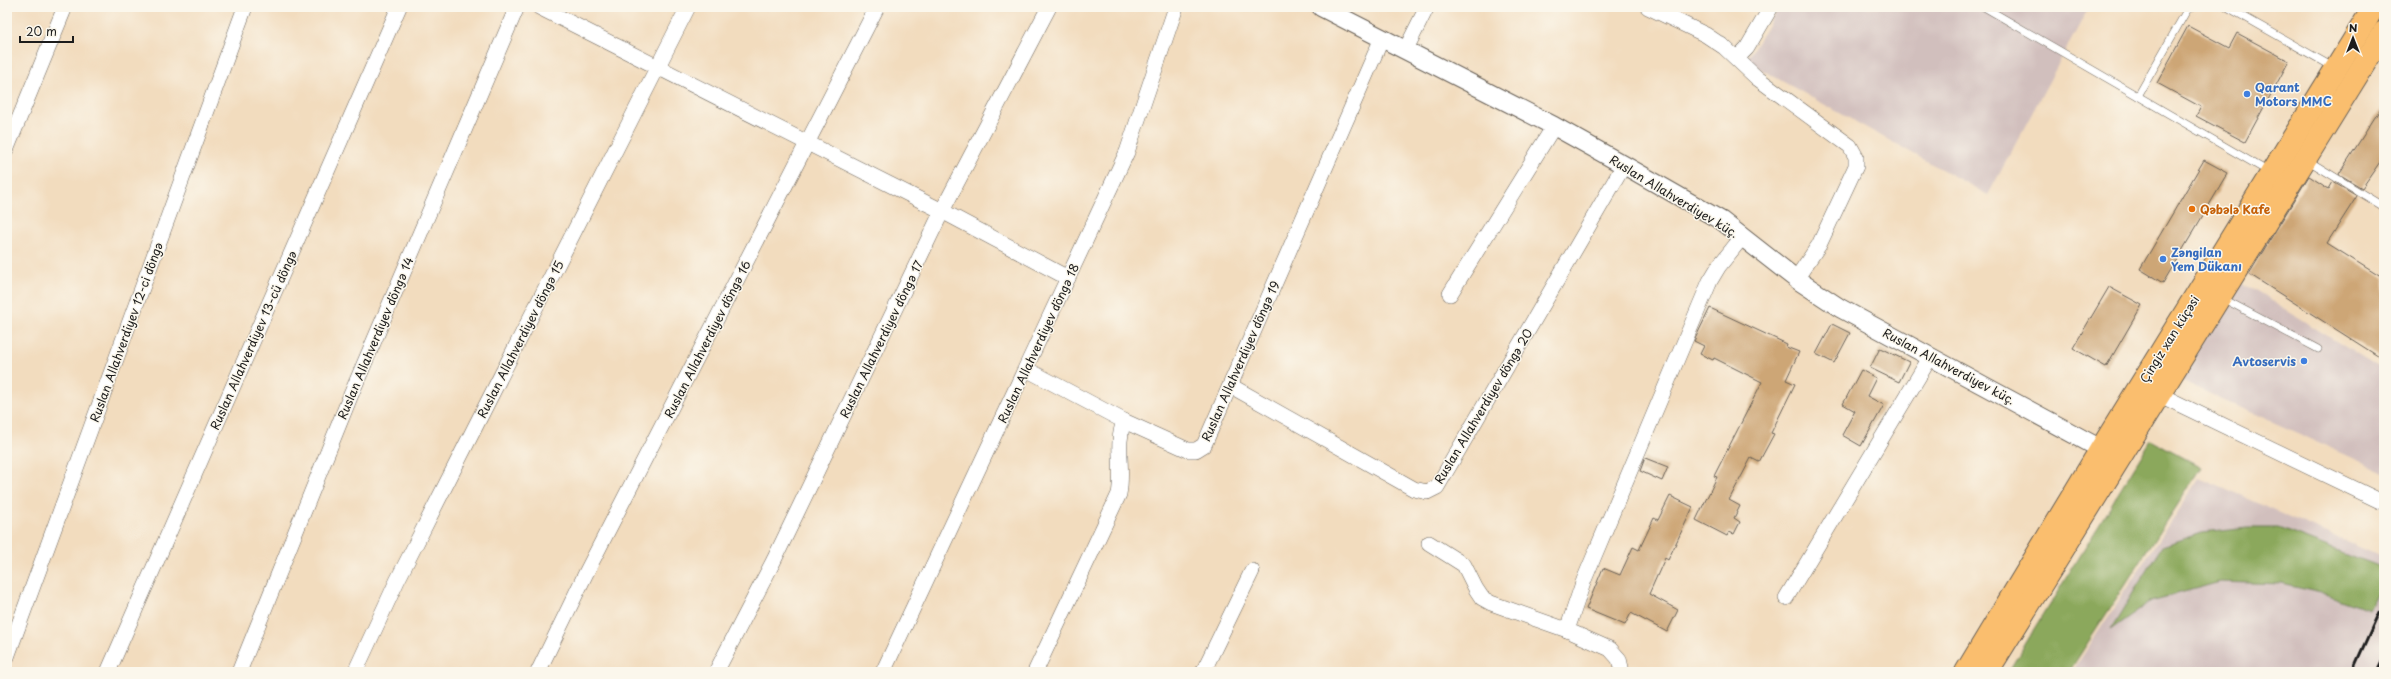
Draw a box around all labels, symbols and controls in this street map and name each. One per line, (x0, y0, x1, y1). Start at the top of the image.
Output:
scale bar (20, 18, 73, 44)
north arrow (2333, 18, 2373, 58)
text: N (2349, 19, 2358, 36)
text: 20 m (26, 22, 57, 40)
place label: Qarant Motors MMC (2255, 78, 2332, 110)
marker: Qarant Motors MMC (2242, 89, 2252, 99)
street label: Ruslan Allahverdiyev küç. (1606, 150, 1742, 242)
place label: Qəbələ Kafe (2200, 200, 2271, 218)
marker: Qəbələ Kafe (2187, 204, 2197, 214)
street label: Ruslan Allahverdiyev 12-ci döngə (85, 239, 167, 425)
place label: Zəngilan Yem Dükanı (2171, 243, 2242, 275)
street label: Ruslan Allahverdiyev 13-cü döngə (205, 247, 301, 433)
street label: Ruslan Allahverdiyev döngə 14 (333, 254, 418, 422)
marker: Zəngilan Yem Dükanı (2158, 254, 2168, 264)
street label: Ruslan Allahverdiyev döngə 15 (472, 257, 568, 421)
street label: Ruslan Allahverdiyev döngə 16 (659, 257, 755, 421)
street label: Ruslan Allahverdiyev döngə 17 (835, 257, 927, 421)
street label: Ruslan Allahverdiyev döngə 18 (993, 260, 1083, 426)
street label: Ruslan Allahverdiyev döngə 19 (1196, 278, 1284, 444)
street label: Çingiz xan küçəsi (2135, 292, 2203, 386)
street label: Ruslan Allahverdiyev küç. (1880, 323, 2018, 409)
street label: Ruslan Allahverdiyev döngə 20 (1429, 325, 1537, 487)
place label: Avtoservis (2233, 352, 2296, 370)
marker: Avtoservis (2299, 356, 2309, 366)

